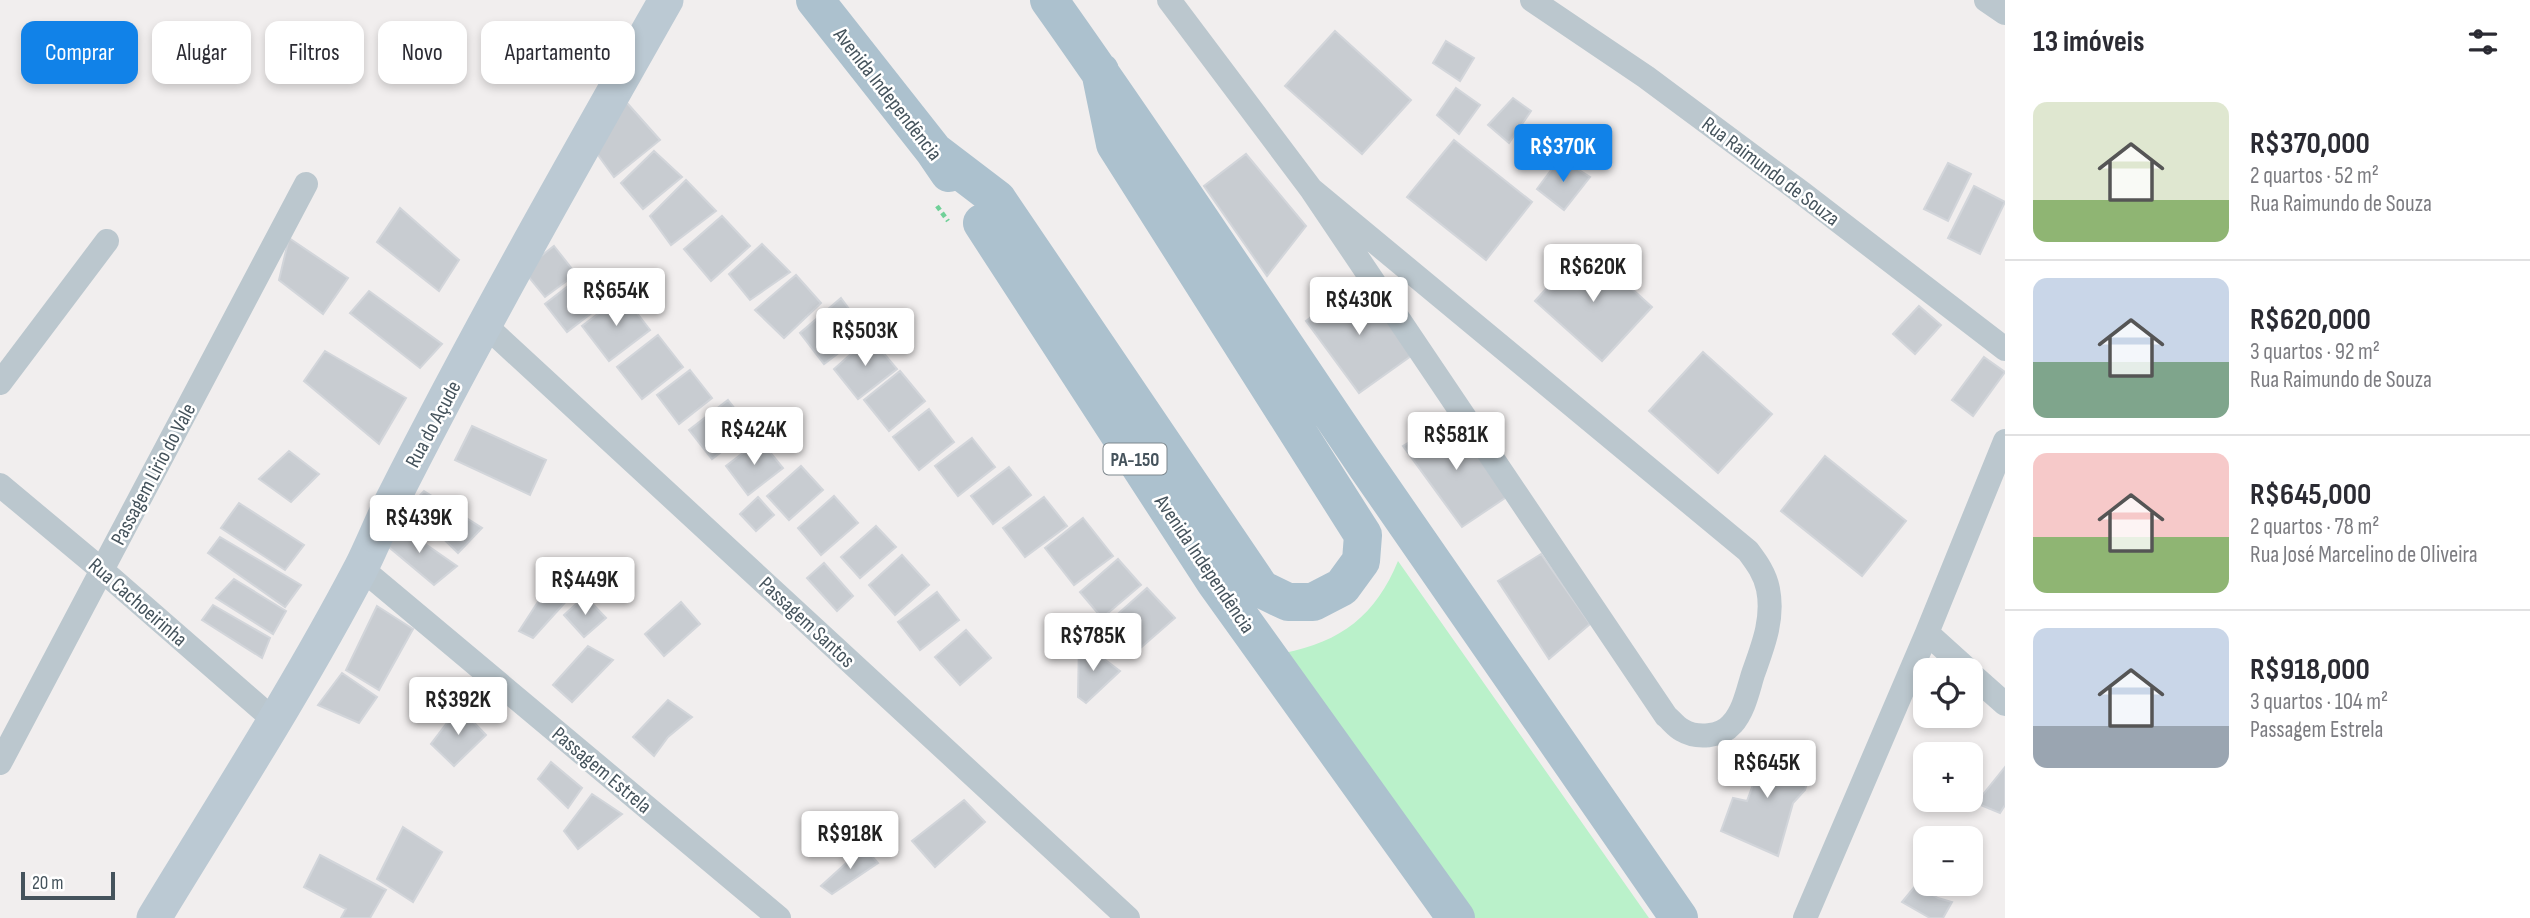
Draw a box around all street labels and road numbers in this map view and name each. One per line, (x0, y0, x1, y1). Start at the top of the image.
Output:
street label: Avenida Independência (827, 22, 947, 166)
street label: Rua Raimundo de Souza (1697, 111, 1845, 231)
street label: Rua do Açude (400, 377, 467, 472)
street label: Passagem Lirio do Vale (106, 399, 201, 549)
road number: PA-150 (1104, 444, 1166, 474)
street label: Avenida Independência (1149, 490, 1260, 638)
street label: Rua Cachoeirinha (83, 553, 192, 652)
street label: Passagem Santos (754, 572, 860, 673)
street label: Passagem Estrela (547, 722, 656, 819)

